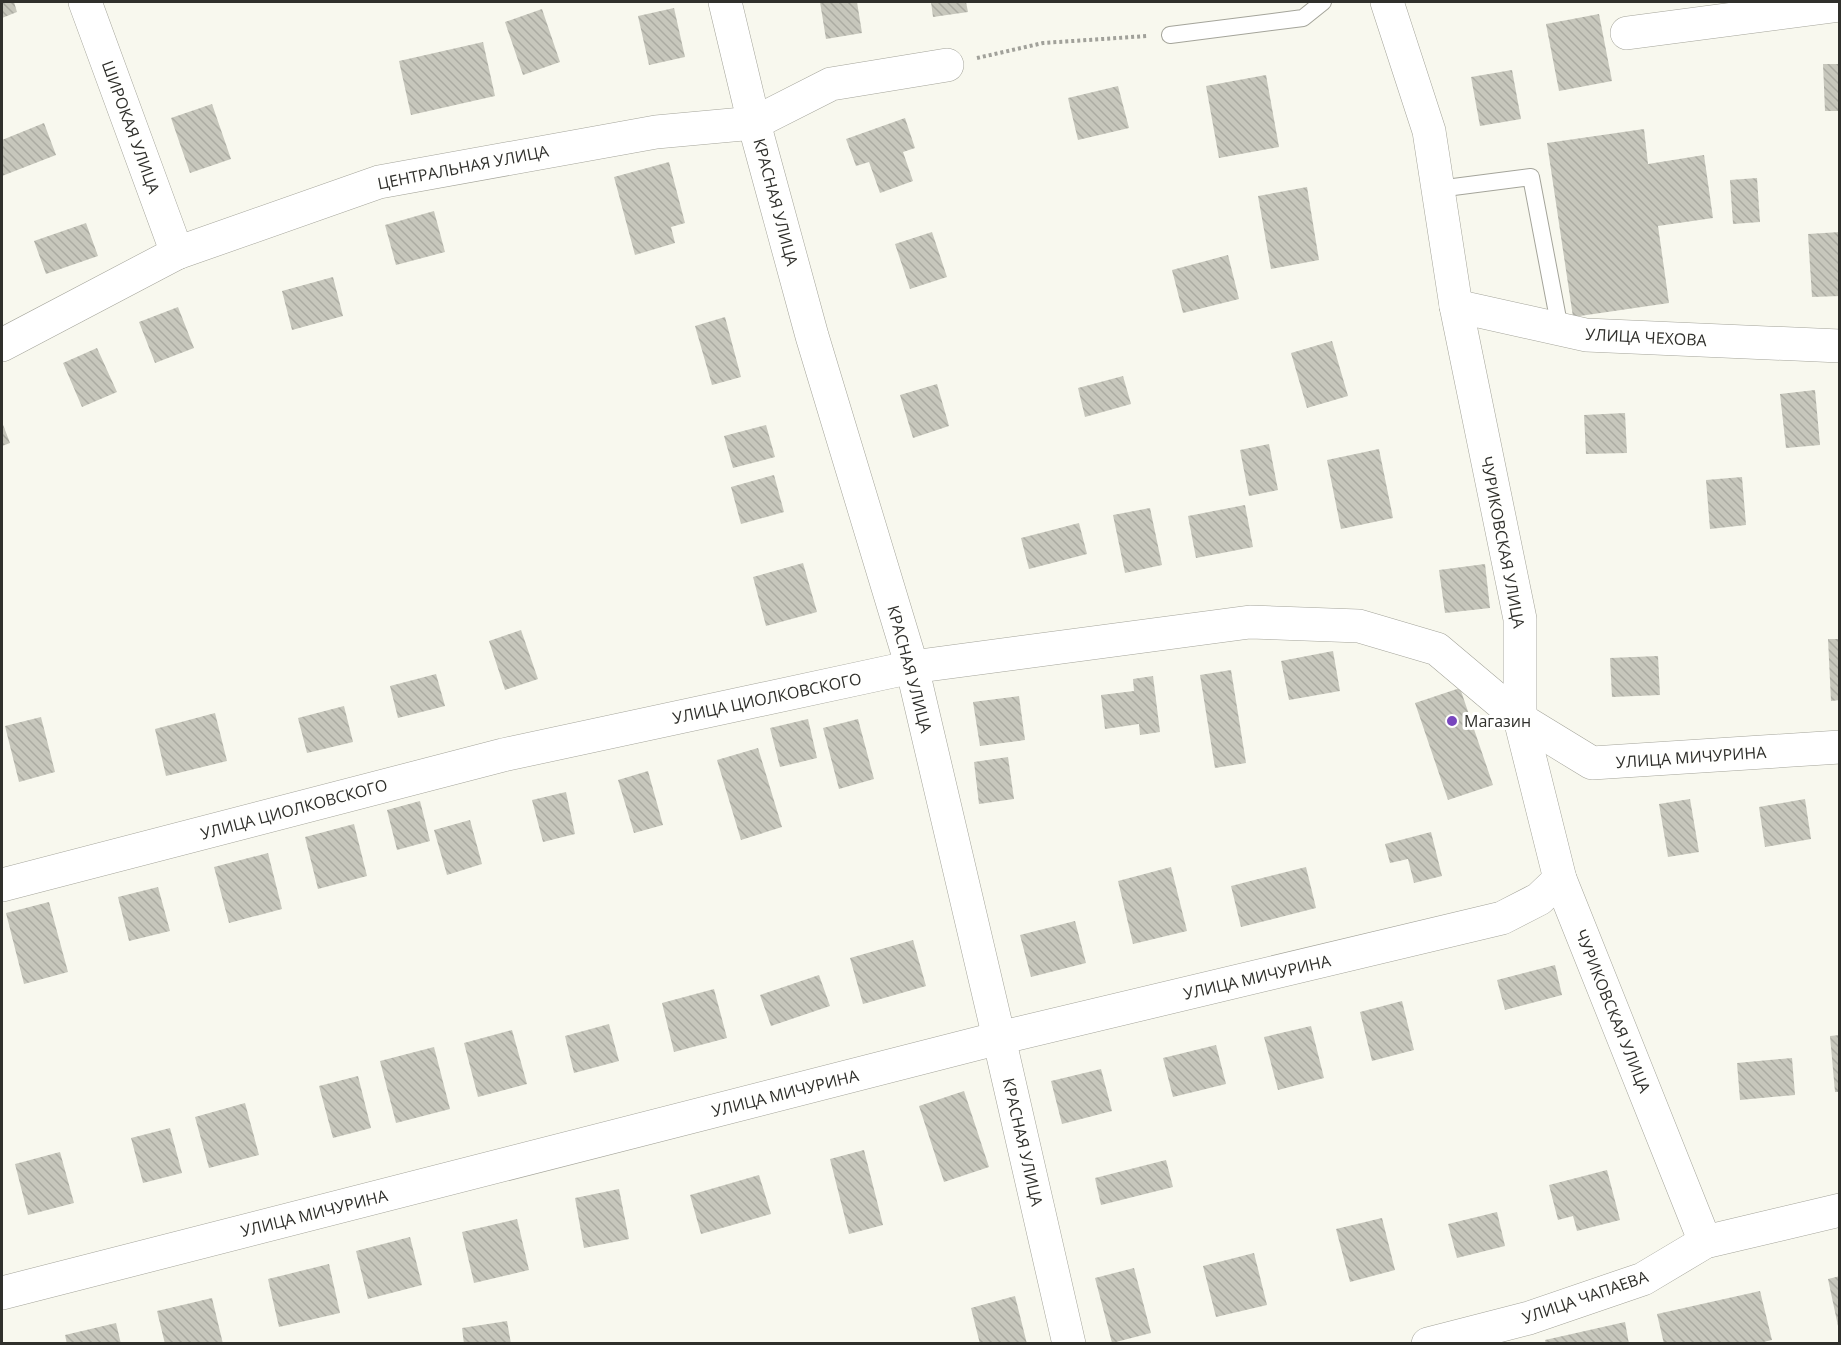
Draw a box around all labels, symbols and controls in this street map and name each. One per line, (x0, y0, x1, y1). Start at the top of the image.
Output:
street label: ШИРОКАЯ УЛИЦА (97, 57, 166, 197)
street label: КРАСНАЯ УЛИЦА (748, 136, 804, 269)
street label: ЦЕНТРАЛЬНАЯ УЛИЦА (376, 139, 551, 194)
street label: УЛИЦА ЧЕХОВА (1585, 323, 1708, 351)
street label: ЧУРИКОВСКАЯ УЛИЦА (1476, 454, 1531, 631)
street label: КРАСНАЯ УЛИЦА (882, 603, 938, 736)
street label: УЛИЦА ЦИОЛКОВСКОГО (671, 667, 863, 729)
place label: Магазин (1464, 710, 1531, 732)
marker: Магазин (1445, 714, 1459, 728)
street label: УЛИЦА МИЧУРИНА (1615, 741, 1768, 773)
street label: УЛИЦА ЦИОЛКОВСКОГО (198, 773, 390, 845)
street label: ЧУРИКОВСКАЯ УЛИЦА (1570, 926, 1656, 1097)
street label: УЛИЦА МИЧУРИНА (1181, 949, 1334, 1005)
street label: УЛИЦА МИЧУРИНА (709, 1064, 862, 1122)
street label: КРАСНАЯ УЛИЦА (998, 1076, 1049, 1209)
street label: УЛИЦА МИЧУРИНА (238, 1184, 391, 1242)
street label: УЛИЦА ЧАПАЕВА (1519, 1265, 1652, 1329)

